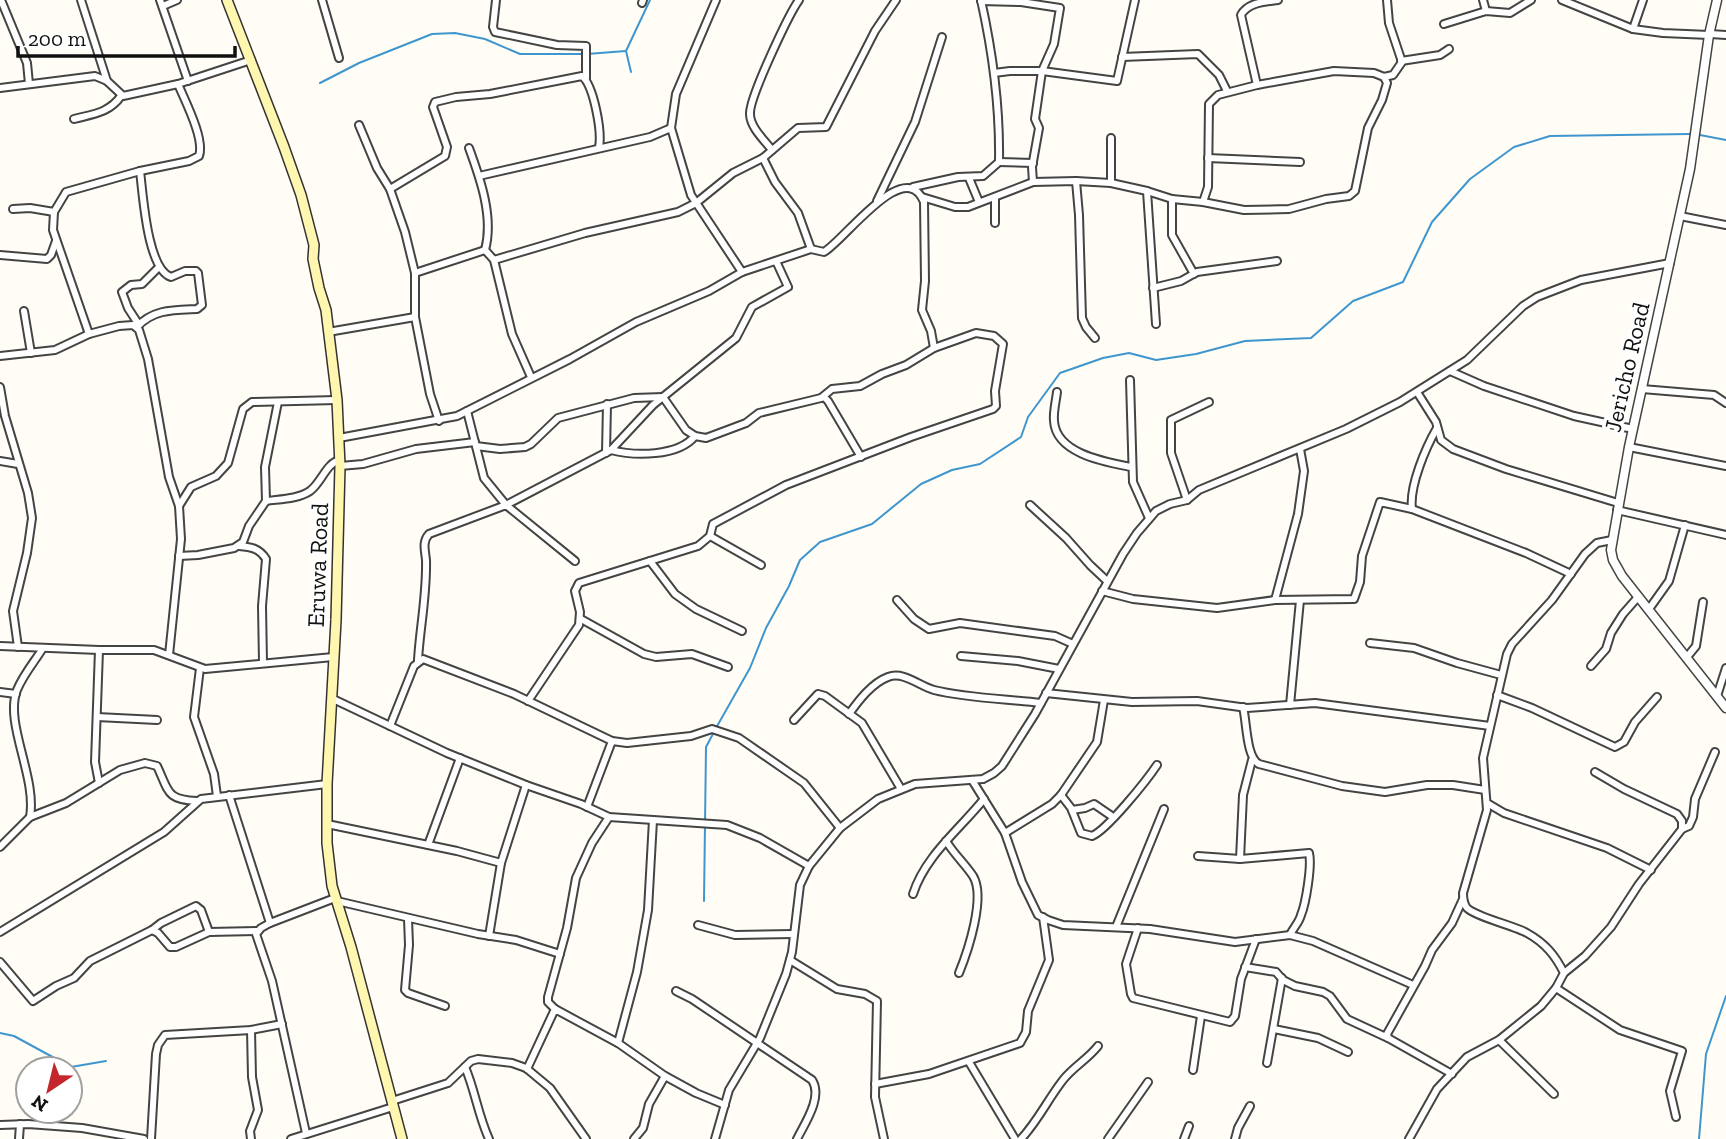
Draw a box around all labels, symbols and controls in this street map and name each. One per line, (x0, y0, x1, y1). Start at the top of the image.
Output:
scale bar (18, 14, 234, 58)
text: 200 m (28, 26, 86, 51)
street label: Jericho Road (1598, 299, 1656, 435)
street label: Eruwa Road (301, 502, 334, 628)
north arrow (14, 1055, 84, 1125)
text: N (27, 1090, 52, 1117)

